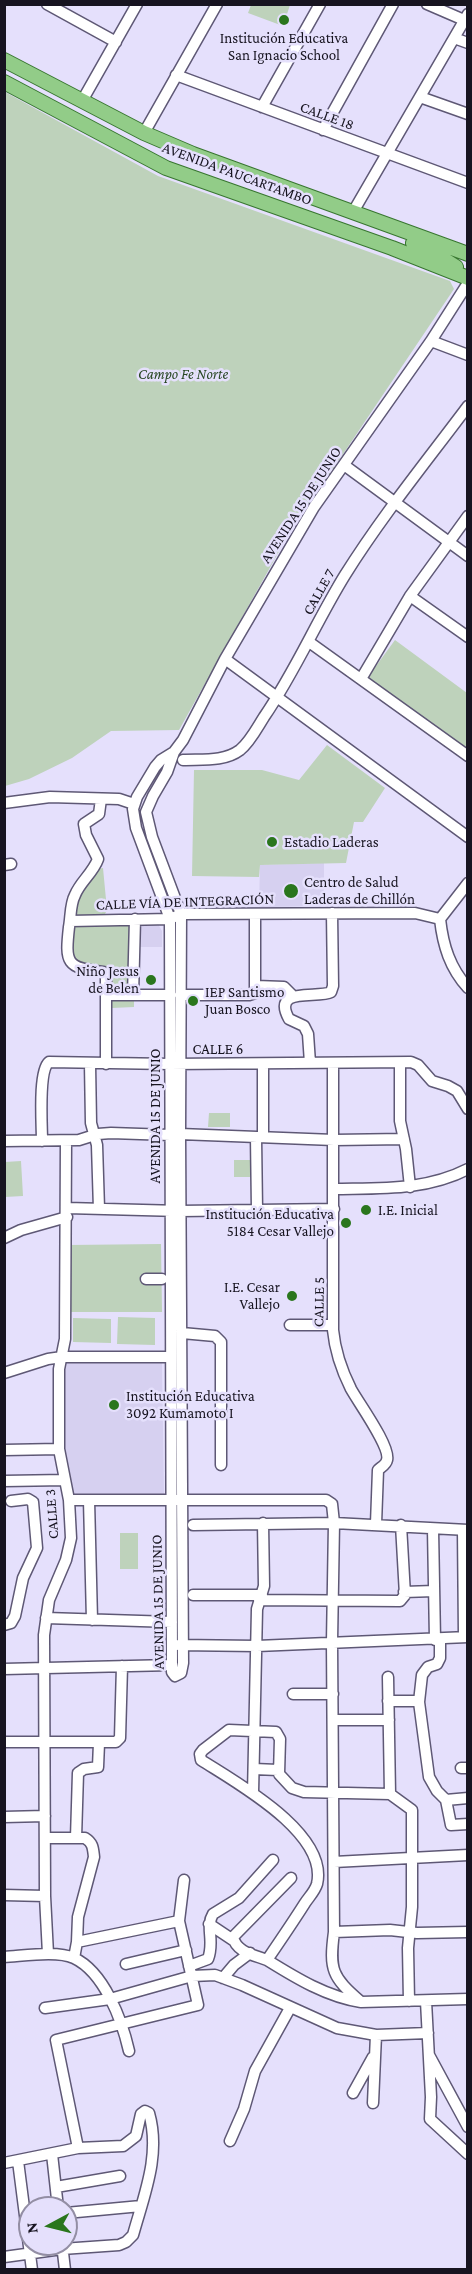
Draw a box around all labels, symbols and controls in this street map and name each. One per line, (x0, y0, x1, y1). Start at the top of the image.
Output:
marker: Institución Educativa San Ignacio School (277, 13, 291, 27)
place label: Institución Educativa San Ignacio School (220, 29, 348, 64)
street label: CALLE 18 (298, 98, 356, 134)
street label: AVENIDA PAUCARTAMBO (160, 139, 314, 209)
park label: Campo Fe Norte (138, 365, 228, 383)
street label: AVENIDA 15 DE JUNIO (257, 443, 345, 567)
street label: CALLE 7 (299, 566, 339, 618)
place label: Estadio Laderas (284, 833, 379, 851)
marker: Estadio Laderas (265, 835, 279, 849)
place label: Centro de Salud Laderas de Chillón (304, 873, 415, 908)
marker: Centro de Salud Laderas de Chillón (282, 882, 300, 900)
street label: CALLE VÍA DE INTEGRACIÓN (96, 890, 274, 914)
place label: Niño Jesus de Belen (76, 962, 139, 997)
marker: Niño Jesus de Belen (144, 973, 158, 987)
place label: IEP Santismo Juan Bosco (205, 983, 284, 1018)
marker: IEP Santismo Juan Bosco (186, 994, 200, 1008)
street label: CALLE 6 (193, 1040, 243, 1058)
street label: AVENIDA 15 DE JUNIO (146, 1048, 164, 1184)
place label: I.E. Inicial (378, 1201, 438, 1219)
marker: I.E. Inicial (359, 1203, 373, 1217)
place label: Institución Educativa 5184 Cesar Vallejo (205, 1205, 334, 1240)
marker: Institución Educativa 5184 Cesar Vallejo (339, 1216, 353, 1230)
street label: CALLE 5 (310, 1277, 328, 1327)
place label: I.E. Cesar Vallejo (224, 1278, 280, 1313)
marker: I.E. Cesar Vallejo (285, 1289, 299, 1303)
place label: Institución Educativa 3092 Kumamoto I (126, 1387, 255, 1422)
marker: Institución Educativa 3092 Kumamoto I (107, 1398, 121, 1412)
street label: CALLE 3 (41, 1488, 63, 1540)
street label: AVENIDA 15 DE JUNIO (148, 1534, 168, 1670)
north arrow (18, 2196, 78, 2256)
text: N (23, 2222, 41, 2234)

